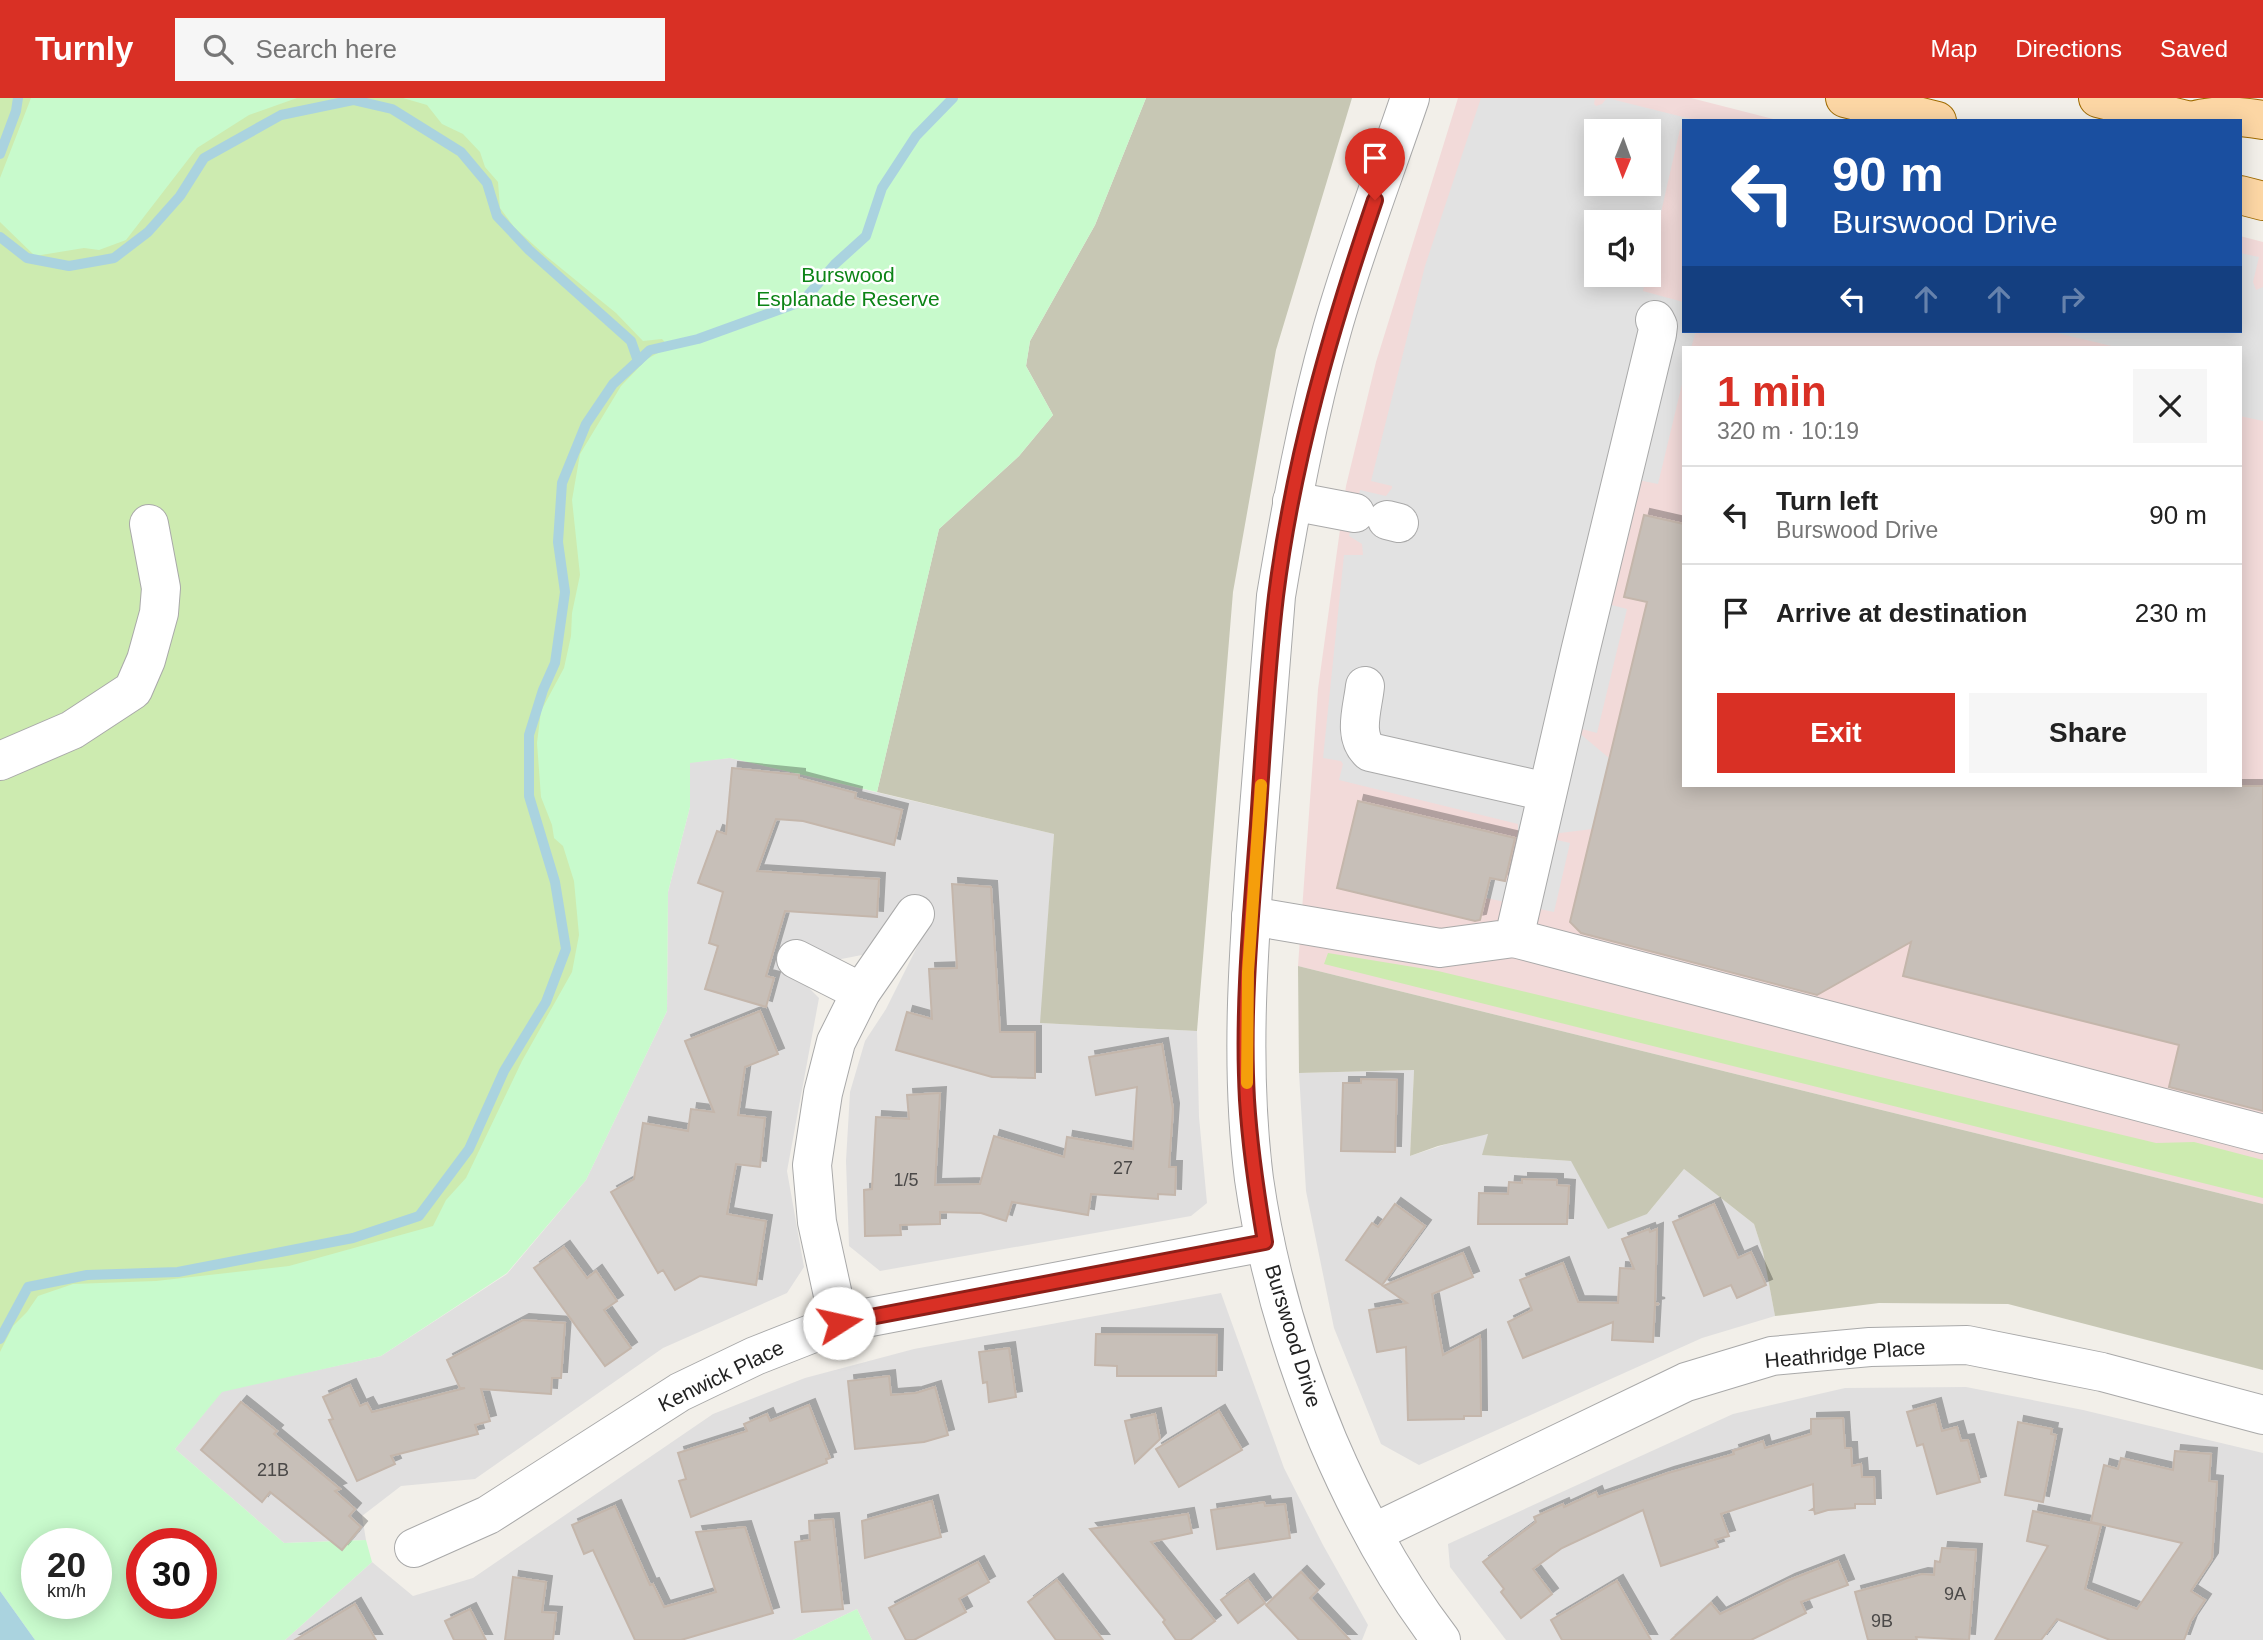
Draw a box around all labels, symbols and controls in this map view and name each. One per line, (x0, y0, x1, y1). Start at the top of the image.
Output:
search box (175, 18, 665, 81)
text: Turnly (35, 30, 133, 67)
icon: search (199, 30, 237, 68)
text: Search here (255, 34, 397, 64)
text: Map (1931, 35, 1977, 62)
text: Directions (2015, 35, 2122, 62)
text: Saved (2160, 35, 2228, 62)
north arrow (1584, 119, 1661, 196)
map controls (1584, 119, 1661, 287)
pin (1345, 128, 1405, 200)
icon: arrive (1356, 139, 1394, 177)
icon: left (1717, 147, 1808, 238)
text: 90 m (1832, 147, 1944, 201)
text: Burswood Drive (1832, 204, 2058, 240)
button: sound (1584, 210, 1661, 287)
park label: Burswood Esplanade Reserve (756, 263, 940, 310)
icon: left (1834, 280, 1872, 318)
icon: ahead (1907, 280, 1945, 318)
icon: ahead (1980, 280, 2018, 318)
icon: right (2053, 280, 2091, 318)
text: 1 min (1717, 368, 1827, 415)
button: close (2133, 369, 2207, 443)
text: 320 m · 10:19 (1717, 418, 1859, 444)
text: Turn left (1776, 486, 1878, 516)
icon: left (1717, 496, 1755, 534)
text: 90 m (2149, 500, 2207, 530)
text: Burswood Drive (1776, 517, 1938, 543)
icon: arrive (1717, 594, 1755, 632)
text: Arrive at destination (1776, 598, 2027, 628)
text: 230 m (2135, 598, 2207, 628)
button: Exit (1717, 693, 1955, 773)
button: Share (1969, 693, 2207, 773)
house number: 27 (1113, 1158, 1133, 1178)
house number: 1/5 (893, 1170, 919, 1190)
street label: Burswood Drive (1261, 1262, 1326, 1410)
position arrow (802, 1286, 876, 1360)
street label: Kenwick Place (654, 1335, 787, 1416)
street label: Heathridge Place (1764, 1335, 1926, 1372)
house number: 21B (257, 1460, 289, 1480)
speed limit sign: 30 (126, 1528, 217, 1619)
text: 20 (47, 1545, 86, 1584)
text: km/h (47, 1581, 86, 1601)
house number: 9A (1944, 1584, 1966, 1604)
house number: 9B (1871, 1611, 1893, 1631)

